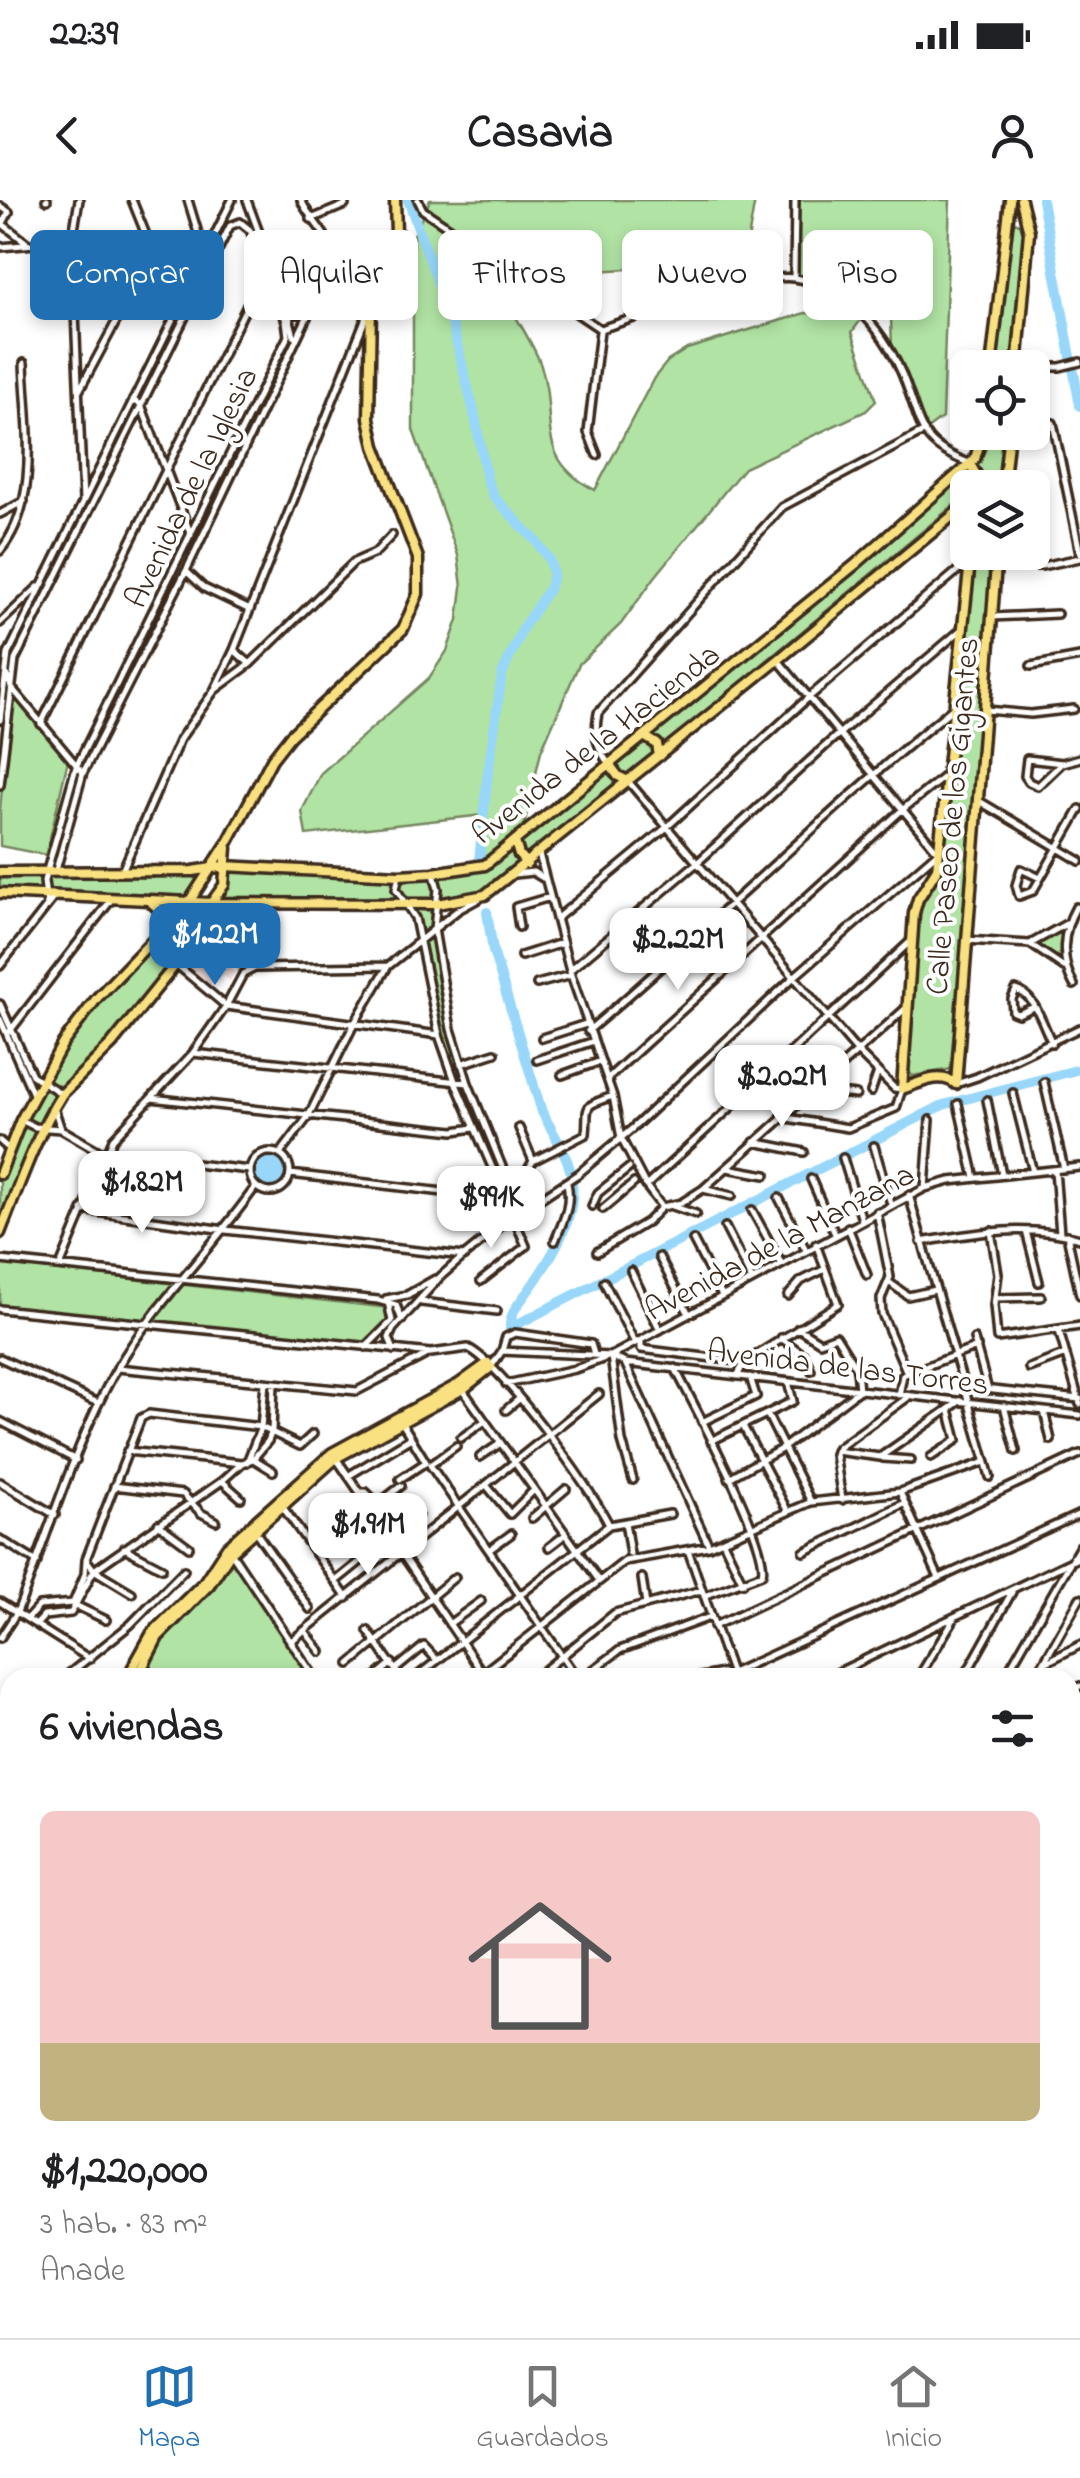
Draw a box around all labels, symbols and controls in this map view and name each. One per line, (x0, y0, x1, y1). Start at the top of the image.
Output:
text: 22:39 (50, 7, 118, 63)
text: Casavia (467, 102, 613, 168)
icon: back (40, 108, 95, 163)
icon: person (985, 108, 1040, 163)
chip: Comprar (30, 230, 224, 320)
chip: Alquilar (244, 230, 418, 320)
chip: Filtros (438, 230, 602, 320)
chip: Nuevo (622, 230, 783, 320)
chip: Piso (803, 230, 933, 320)
map controls (950, 350, 1050, 570)
button: locate (950, 350, 1050, 450)
street label: Avenida de la Iglesia (114, 360, 272, 617)
button: layers (950, 470, 1050, 570)
street label: Avenida de la Hacienda (463, 634, 732, 858)
street label: Calle Paseo de los Gigantes (915, 636, 994, 997)
pin: $1.22M (134, 903, 296, 988)
pin: $2.22M (597, 908, 759, 993)
text: $1.22M (171, 912, 259, 959)
text: $2.22M (631, 917, 725, 964)
pin: $2.02M (701, 1045, 863, 1130)
text: $2.02M (737, 1054, 827, 1101)
pin: $1.82M (61, 1151, 223, 1236)
street label: Avenida de la Manzana (637, 1153, 924, 1335)
text: $1.82M (100, 1160, 184, 1207)
pin: $991K (421, 1166, 561, 1251)
text: $991K (459, 1175, 523, 1222)
street label: Avenida de las Torres (704, 1329, 991, 1410)
pin: $1.91M (287, 1493, 449, 1578)
text: $1.91M (330, 1502, 406, 1549)
text: 6 viviendas (40, 1698, 224, 1759)
icon: filters (985, 1701, 1040, 1756)
icon: home (450, 1876, 630, 2056)
text: $1,220,000 (40, 2141, 208, 2202)
text: 3 hab. · 83 m² (40, 2202, 208, 2249)
text: Anade (40, 2249, 125, 2296)
tab: Mapa (138, 2359, 200, 2460)
tab: Guardados (476, 2359, 609, 2460)
tab: Inicio (885, 2359, 942, 2460)

